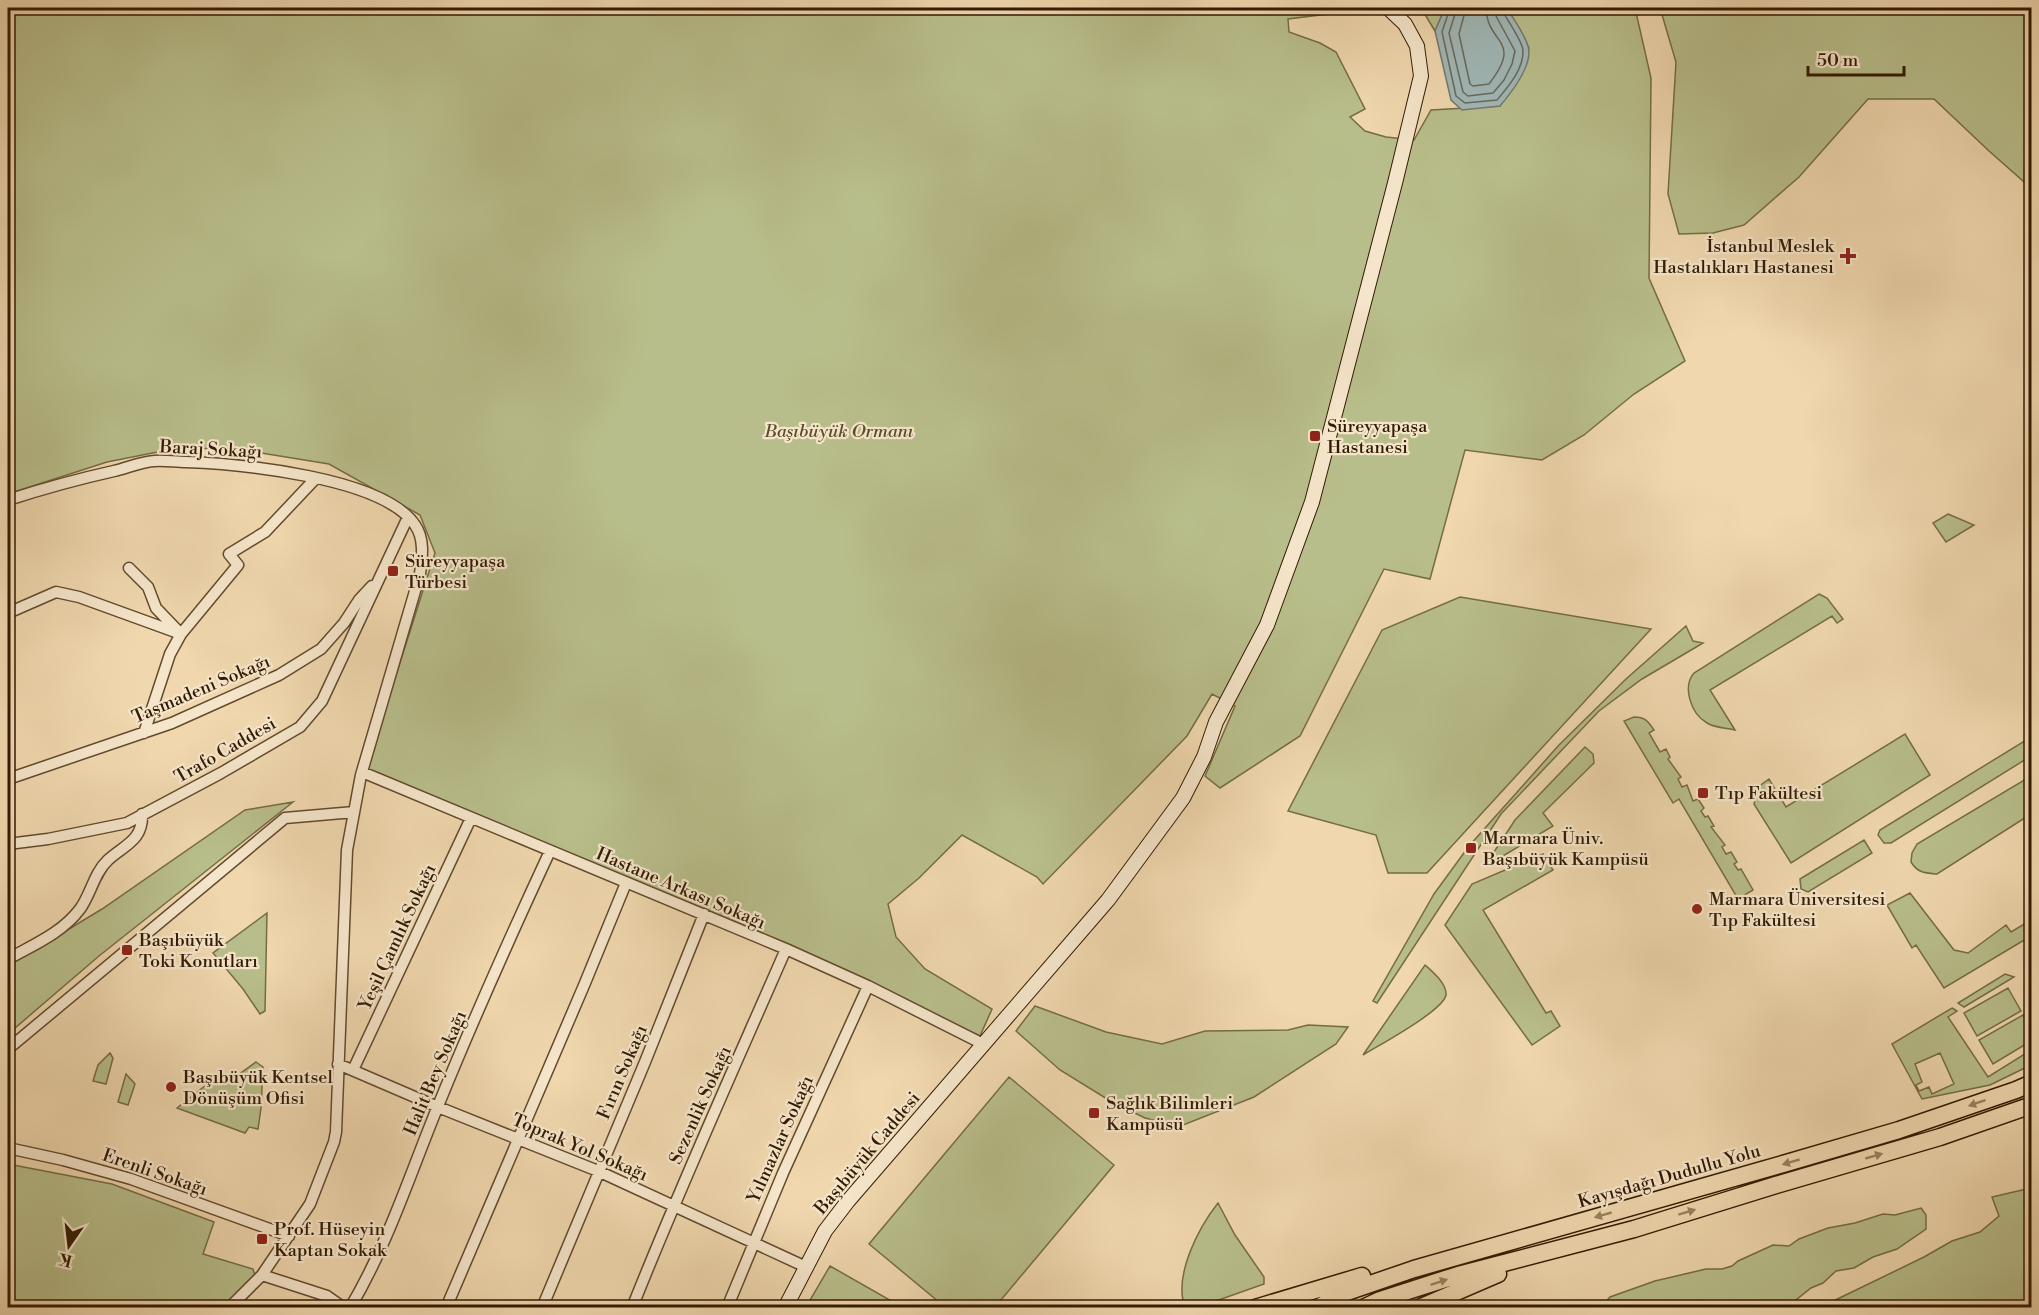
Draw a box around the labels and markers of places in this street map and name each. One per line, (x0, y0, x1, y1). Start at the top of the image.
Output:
place label: İstanbul Meslek Hastalıkları Hastanesi (1653, 235, 1836, 279)
marker: İstanbul Meslek Hastalıkları Hastanesi (1839, 247, 1857, 265)
place label: Süreyyapaşa Hastanesi (1327, 415, 1428, 459)
marker: Süreyyapaşa Hastanesi (1308, 429, 1322, 443)
place label: Süreyyapaşa Türbesi (405, 550, 506, 594)
marker: Süreyyapaşa Türbesi (386, 564, 400, 578)
place label: Tıp Fakültesi (1715, 782, 1822, 805)
marker: Tıp Fakültesi (1696, 786, 1710, 800)
place label: Marmara Üniv. Başıbüyük Kampüsü (1482, 827, 1649, 871)
marker: Marmara Üniv. Başıbüyük Kampüsü (1464, 841, 1478, 855)
place label: Marmara Üniversitesi Tıp Fakültesi (1709, 888, 1885, 932)
marker: Marmara Üniversitesi Tıp Fakültesi (1690, 902, 1704, 916)
place label: Başıbüyük Toki Konutları (138, 929, 258, 973)
marker: Başıbüyük Toki Konutları (120, 943, 134, 957)
place label: Başıbüyük Kentsel Dönüşüm Ofisi (182, 1066, 333, 1110)
marker: Başıbüyük Kentsel Dönüşüm Ofisi (164, 1080, 178, 1094)
place label: Sağlık Bilimleri Kampüsü (1106, 1092, 1233, 1136)
marker: Sağlık Bilimleri Kampüsü (1087, 1106, 1101, 1120)
place label: Prof. Hüseyin Kaptan Sokak (274, 1218, 388, 1262)
marker: Prof. Hüseyin Kaptan Sokak (255, 1232, 269, 1246)

